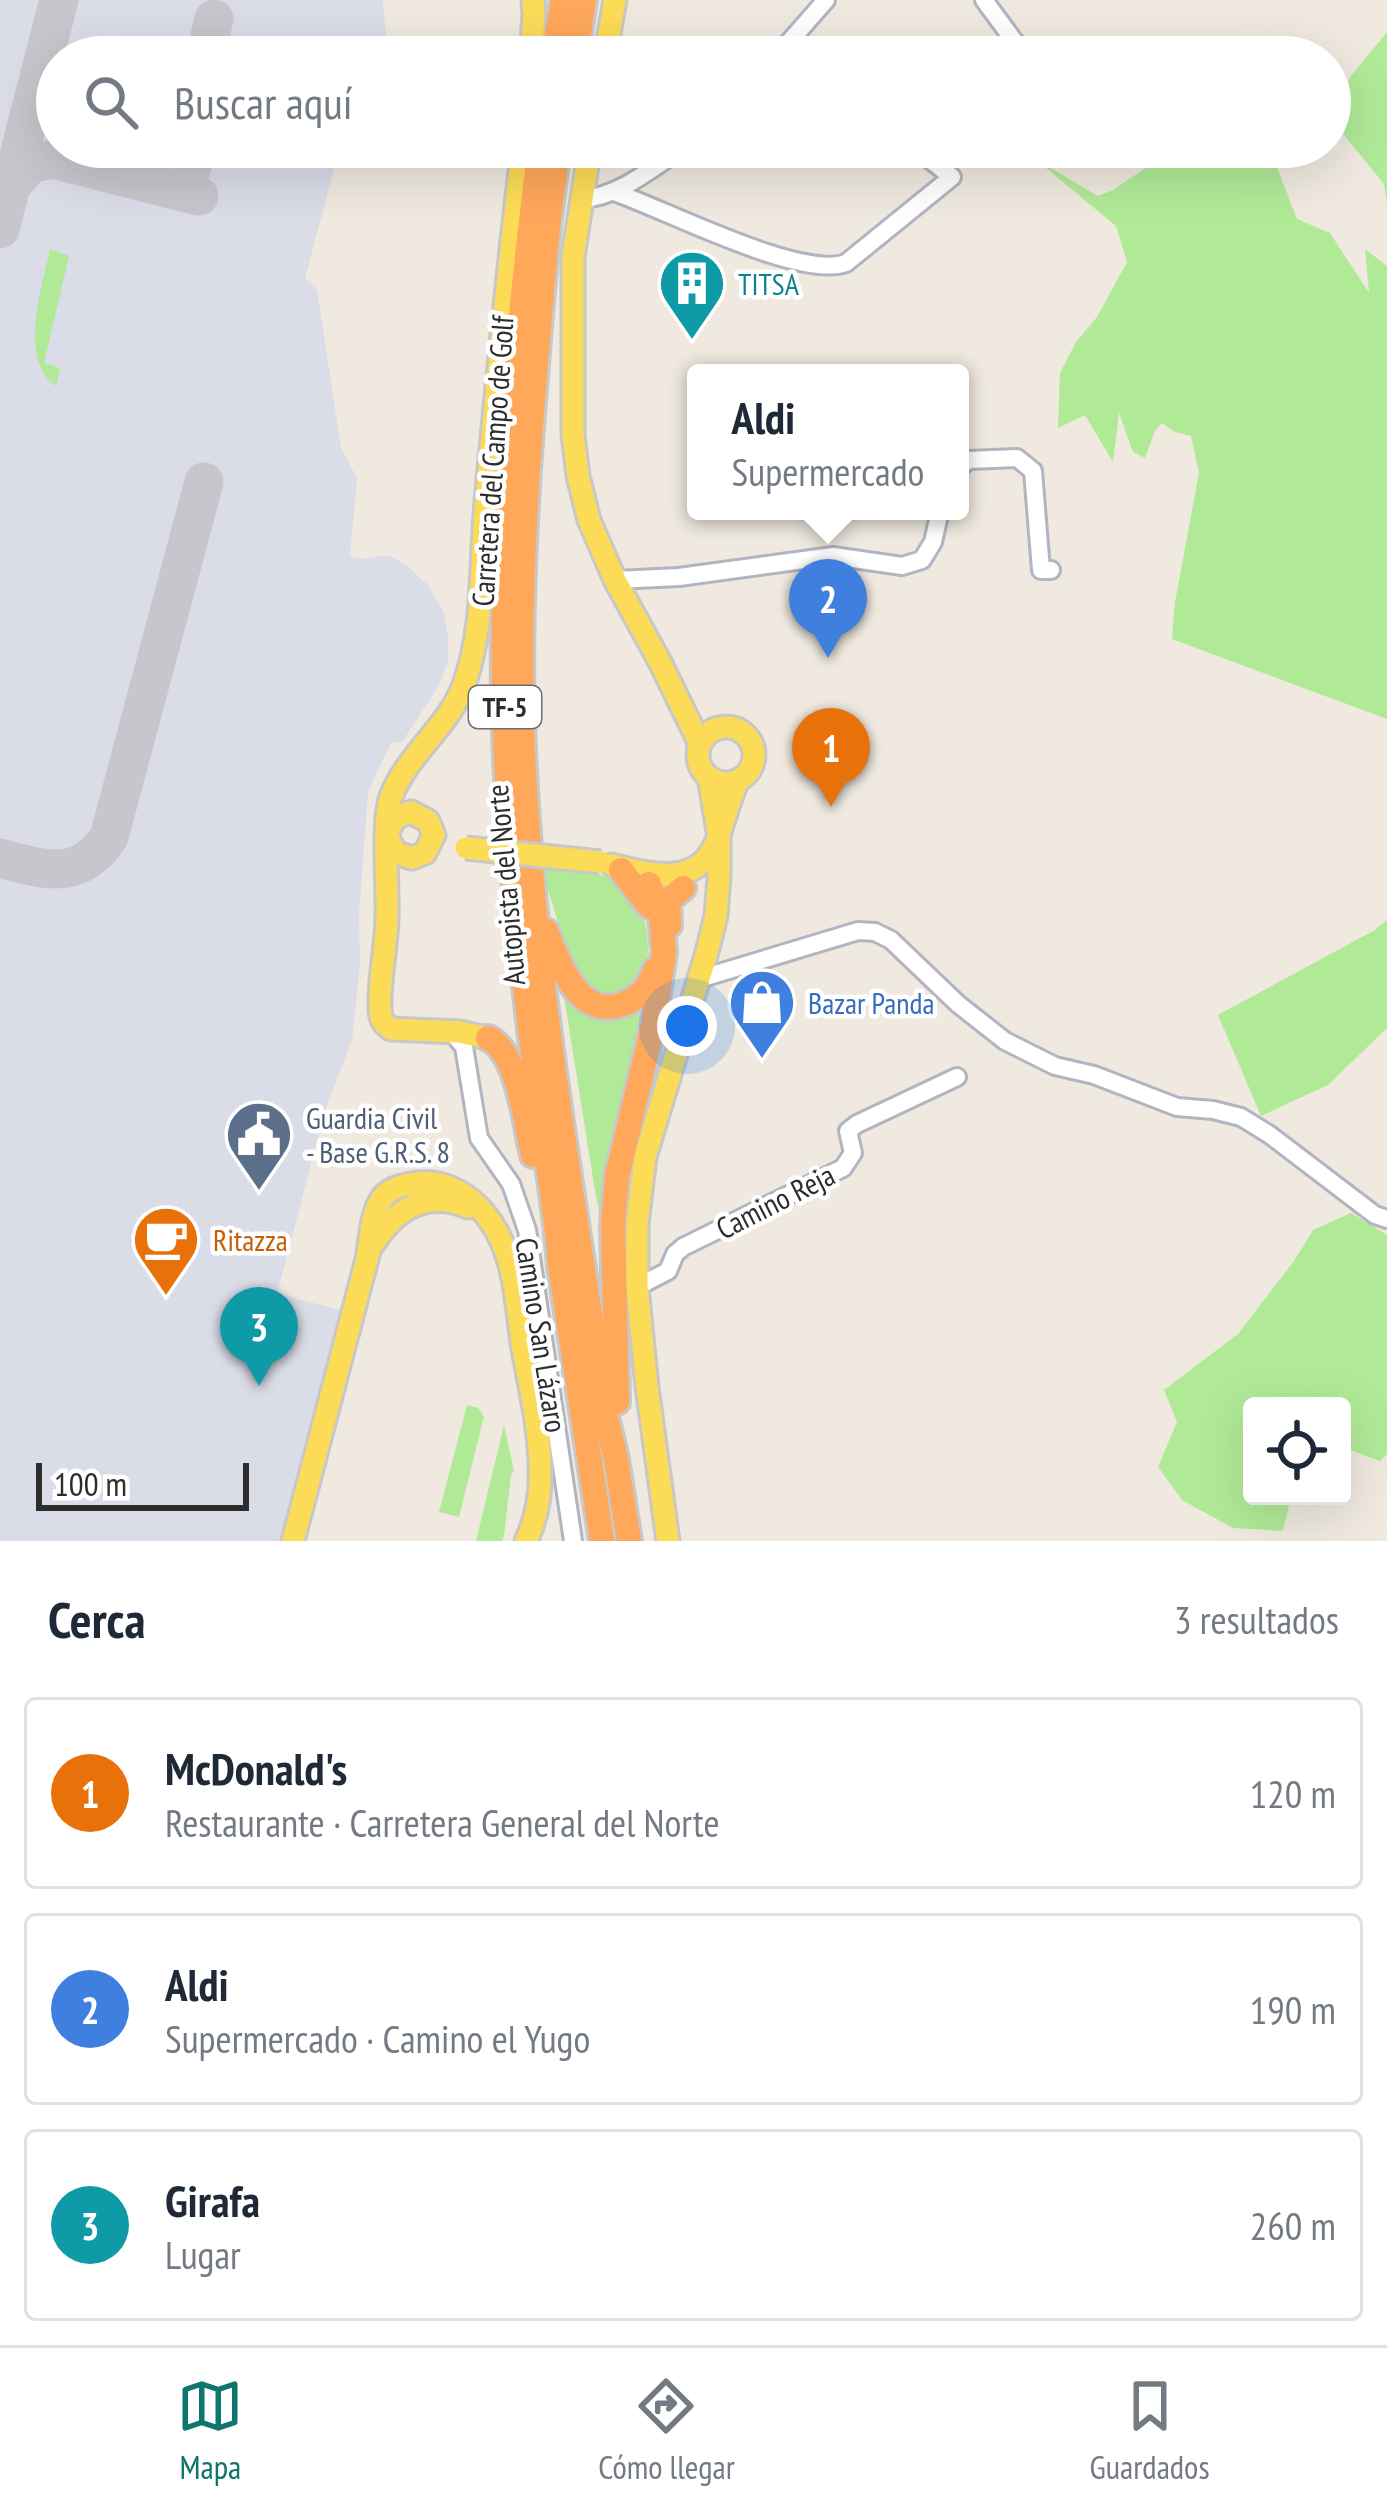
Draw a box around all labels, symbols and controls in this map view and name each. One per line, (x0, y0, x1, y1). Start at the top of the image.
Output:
search box (36, 36, 1351, 168)
icon: search (78, 69, 144, 135)
text: Buscar aquí (174, 73, 353, 131)
building icon: TITSA (657, 248, 727, 342)
place label: TITSA (738, 264, 800, 303)
street label: Carretera del Campo de Golf (462, 313, 522, 608)
popup (687, 364, 969, 520)
text: Aldi (732, 388, 795, 446)
text: Supermercado (732, 446, 924, 497)
pin: 2 (789, 559, 867, 658)
road number: TF-5 (469, 686, 541, 728)
pin: 1 (792, 708, 870, 807)
street label: Autopista del Norte (477, 783, 533, 987)
shop icon: Bazar Panda (727, 967, 797, 1061)
place label: Bazar Panda (808, 983, 934, 1022)
your location (657, 996, 717, 1056)
place label: Guardia Civil - Base G.R.S. 8 (306, 1098, 450, 1171)
public building icon: Guardia Civil - Base G.R.S. 8 (224, 1099, 294, 1193)
street label: Camino Reja (709, 1155, 841, 1247)
cafe icon: Ritazza (131, 1204, 201, 1298)
place label: Ritazza (213, 1220, 288, 1259)
street label: Camino San Lázaro (507, 1235, 577, 1435)
pin: 3 (220, 1287, 298, 1386)
map controls (1243, 1397, 1351, 1505)
button: locate (1243, 1397, 1351, 1505)
scale bar (36, 1457, 249, 1510)
text: 100 m (54, 1462, 127, 1505)
text: Cerca (48, 1586, 146, 1652)
text: 3 resultados (1174, 1594, 1339, 1645)
text: McDonald's (165, 1739, 347, 1797)
text: 1 (81, 1768, 99, 1819)
text: 120 m (1250, 1768, 1336, 1819)
text: Restaurante · Carretera General del Norte (165, 1797, 720, 1848)
text: Aldi (165, 1955, 229, 2013)
text: 2 (81, 1984, 99, 2035)
text: 190 m (1250, 1984, 1336, 2035)
text: Supermercado · Camino el Yugo (165, 2013, 590, 2064)
text: Girafa (165, 2171, 260, 2229)
text: 3 (81, 2200, 99, 2251)
text: 260 m (1250, 2200, 1336, 2251)
text: Lugar (165, 2229, 241, 2280)
tab: Mapa (177, 2373, 243, 2488)
tab: Cómo llegar (598, 2373, 735, 2488)
tab: Guardados (1090, 2373, 1210, 2488)

